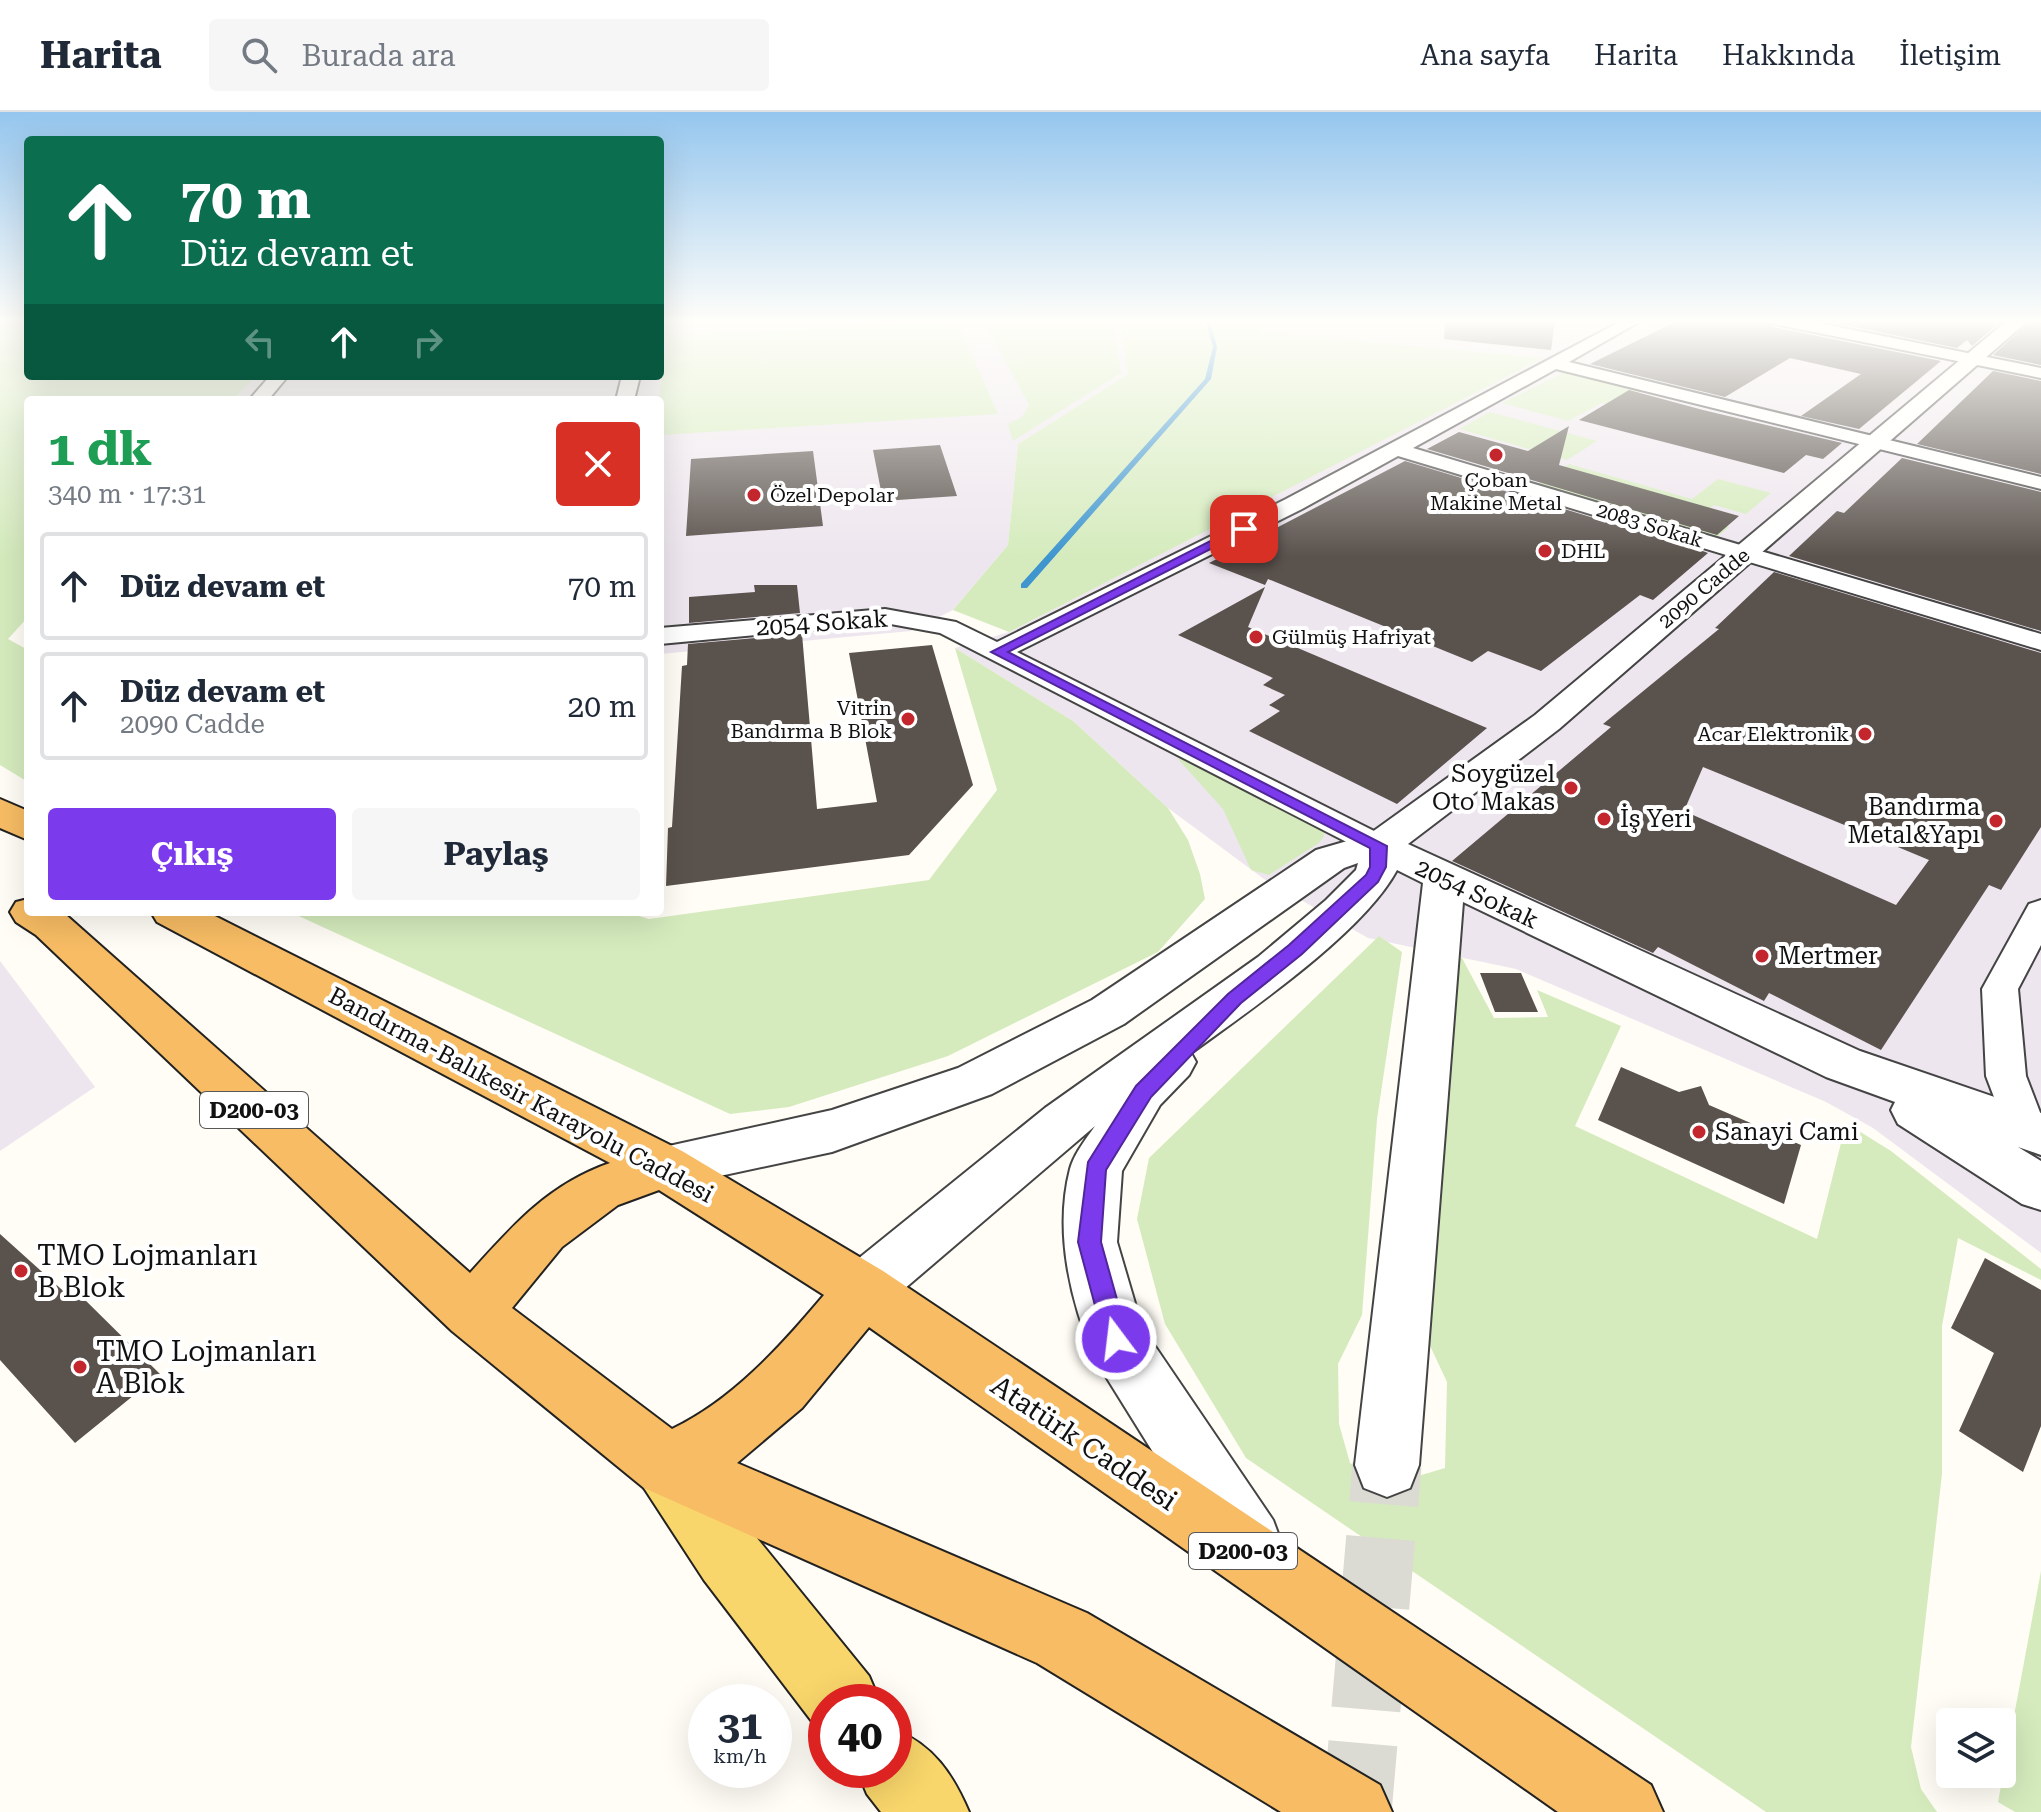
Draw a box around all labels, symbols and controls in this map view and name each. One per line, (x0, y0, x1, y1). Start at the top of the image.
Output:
search box (209, 19, 769, 91)
text: Harita (40, 33, 161, 77)
icon: search (237, 33, 281, 77)
text: Burada ara (301, 38, 456, 73)
text: Ana sayfa (1420, 39, 1550, 72)
text: Harita (1594, 39, 1678, 72)
text: Hakkında (1722, 39, 1855, 72)
text: İletişim (1899, 39, 2001, 72)
text: 70 m (180, 166, 311, 232)
icon: ahead (48, 168, 152, 272)
text: Düz devam et (180, 233, 414, 275)
icon: left (238, 320, 282, 364)
icon: ahead (322, 320, 366, 364)
icon: right (406, 320, 450, 364)
text: 1 dk (48, 421, 152, 477)
button: close (556, 422, 640, 506)
marker: Çoban Makine Metal (1487, 446, 1505, 464)
place label: Çoban Makine Metal (1430, 468, 1562, 515)
text: 340 m · 17:31 (48, 479, 207, 509)
place label: Özel Depolar (770, 483, 894, 507)
marker: Özel Depolar (745, 486, 763, 504)
pin (1210, 495, 1278, 563)
street label: 2083 Sokak (1594, 497, 1707, 553)
icon: arrive (1222, 507, 1266, 551)
place label: DHL (1561, 539, 1606, 563)
marker: DHL (1536, 542, 1554, 560)
street label: 2090 Cadde (1654, 543, 1754, 633)
icon: ahead (52, 564, 96, 608)
text: Düz devam et (120, 569, 325, 604)
text: 70 m (567, 569, 636, 604)
street label: 2054 Sokak (755, 604, 889, 642)
place label: Gülmüş Hafriyat (1272, 625, 1431, 649)
marker: Gülmüş Hafriyat (1247, 628, 1265, 646)
text: Düz devam et (120, 674, 325, 709)
icon: ahead (52, 684, 96, 728)
text: 20 m (567, 689, 636, 724)
place label: Vitrin Bandırma B Blok (730, 696, 892, 743)
text: 2090 Cadde (120, 709, 265, 739)
marker: Vitrin Bandırma B Blok (899, 710, 917, 728)
place label: Acar Elektronik (1698, 722, 1849, 746)
marker: Acar Elektronik (1856, 725, 1874, 743)
place label: Soygüzel Oto Makas (1432, 760, 1555, 816)
marker: Soygüzel Oto Makas (1562, 779, 1580, 797)
place label: Bandırma Metal&Yapı (1848, 793, 1980, 849)
place label: İş Yeri (1620, 804, 1692, 833)
button: Çıkış (48, 808, 336, 900)
button: Paylaş (352, 808, 640, 900)
marker: İş Yeri (1595, 810, 1613, 828)
marker: Bandırma Metal&Yapı (1987, 812, 2005, 830)
street label: 2054 Sokak (1411, 853, 1543, 935)
place label: Mertmer (1778, 942, 1878, 970)
marker: Mertmer (1753, 947, 1771, 965)
street label: Bandırma-Balıkesir Karayolu Caddesi (324, 981, 718, 1209)
road number: D200-03 (200, 1092, 308, 1128)
place label: Sanayi Cami (1715, 1118, 1859, 1146)
marker: Sanayi Cami (1690, 1123, 1708, 1141)
place label: TMO Lojmanları B Blok (37, 1239, 257, 1304)
marker: TMO Lojmanları B Blok (12, 1262, 30, 1280)
position arrow (1074, 1297, 1158, 1381)
place label: TMO Lojmanları A Blok (96, 1335, 316, 1400)
marker: TMO Lojmanları A Blok (71, 1358, 89, 1376)
street label: Atatürk Caddesi (985, 1369, 1183, 1517)
road number: D200-03 (1189, 1533, 1297, 1569)
speed limit sign: 40 (808, 1684, 912, 1788)
text: 31 (718, 1702, 762, 1749)
map controls (1936, 1708, 2016, 1788)
button: layers (1936, 1708, 2016, 1788)
text: km/h (713, 1744, 767, 1768)

